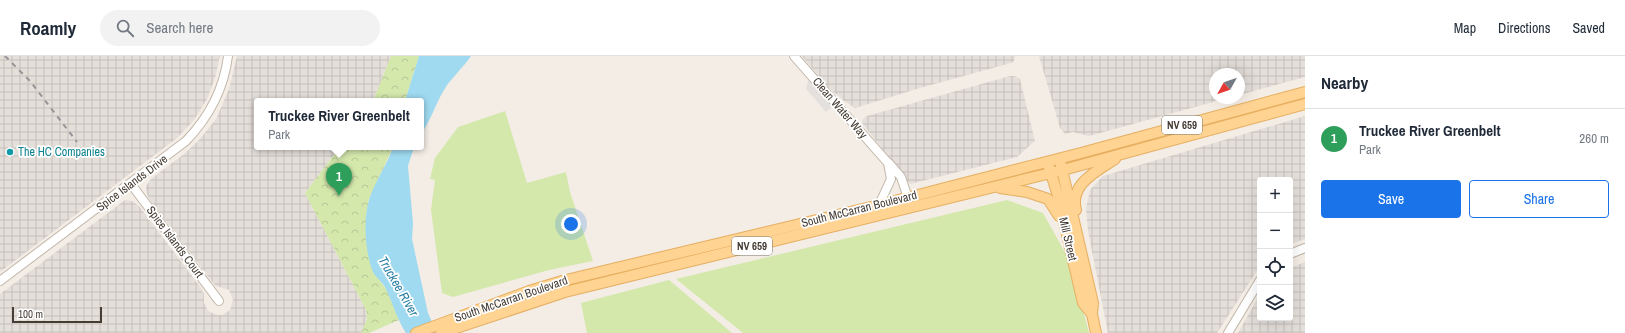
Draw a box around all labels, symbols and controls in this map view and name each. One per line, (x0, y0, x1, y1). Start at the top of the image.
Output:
search box (100, 10, 380, 46)
text: Roamly (20, 15, 76, 41)
icon: search (114, 17, 136, 39)
text: Search here (146, 17, 213, 38)
text: Map (1454, 19, 1476, 37)
text: Directions (1498, 19, 1550, 37)
text: Saved (1572, 19, 1605, 37)
north arrow (1209, 68, 1245, 104)
text: Nearby (1321, 71, 1368, 94)
street label: Clean Water Way (809, 74, 871, 142)
popup (254, 98, 424, 150)
text: Truckee River Greenbelt (268, 105, 410, 126)
road number: NV 659 (1162, 116, 1202, 134)
text: Truckee River Greenbelt (1359, 120, 1501, 141)
text: Park (268, 126, 290, 143)
text: 1 (1331, 130, 1337, 147)
text: 260 m (1579, 130, 1609, 147)
text: Park (1359, 141, 1381, 158)
place label: The HC Companies (18, 144, 105, 160)
marker: The HC Companies (5, 147, 15, 157)
street label: Spice Islands Drive (93, 151, 171, 215)
pin: 1 (326, 163, 352, 196)
map controls (1257, 177, 1293, 321)
button: + (1257, 177, 1293, 213)
button: Save (1321, 180, 1461, 218)
button: Share (1469, 180, 1609, 218)
street label: South McCarran Boulevard (799, 187, 919, 231)
street label: Spice Islands Court (143, 203, 207, 281)
button: − (1257, 213, 1293, 249)
your location (561, 214, 581, 234)
street label: Mill Street (1055, 216, 1081, 263)
road number: NV 659 (732, 237, 772, 255)
button: locate (1257, 249, 1293, 285)
water label: Truckee River (375, 253, 423, 320)
street label: South McCarran Boulevard (452, 272, 570, 326)
button: layers (1257, 285, 1293, 321)
scale bar (12, 305, 102, 324)
text: 100 m (18, 307, 43, 321)

